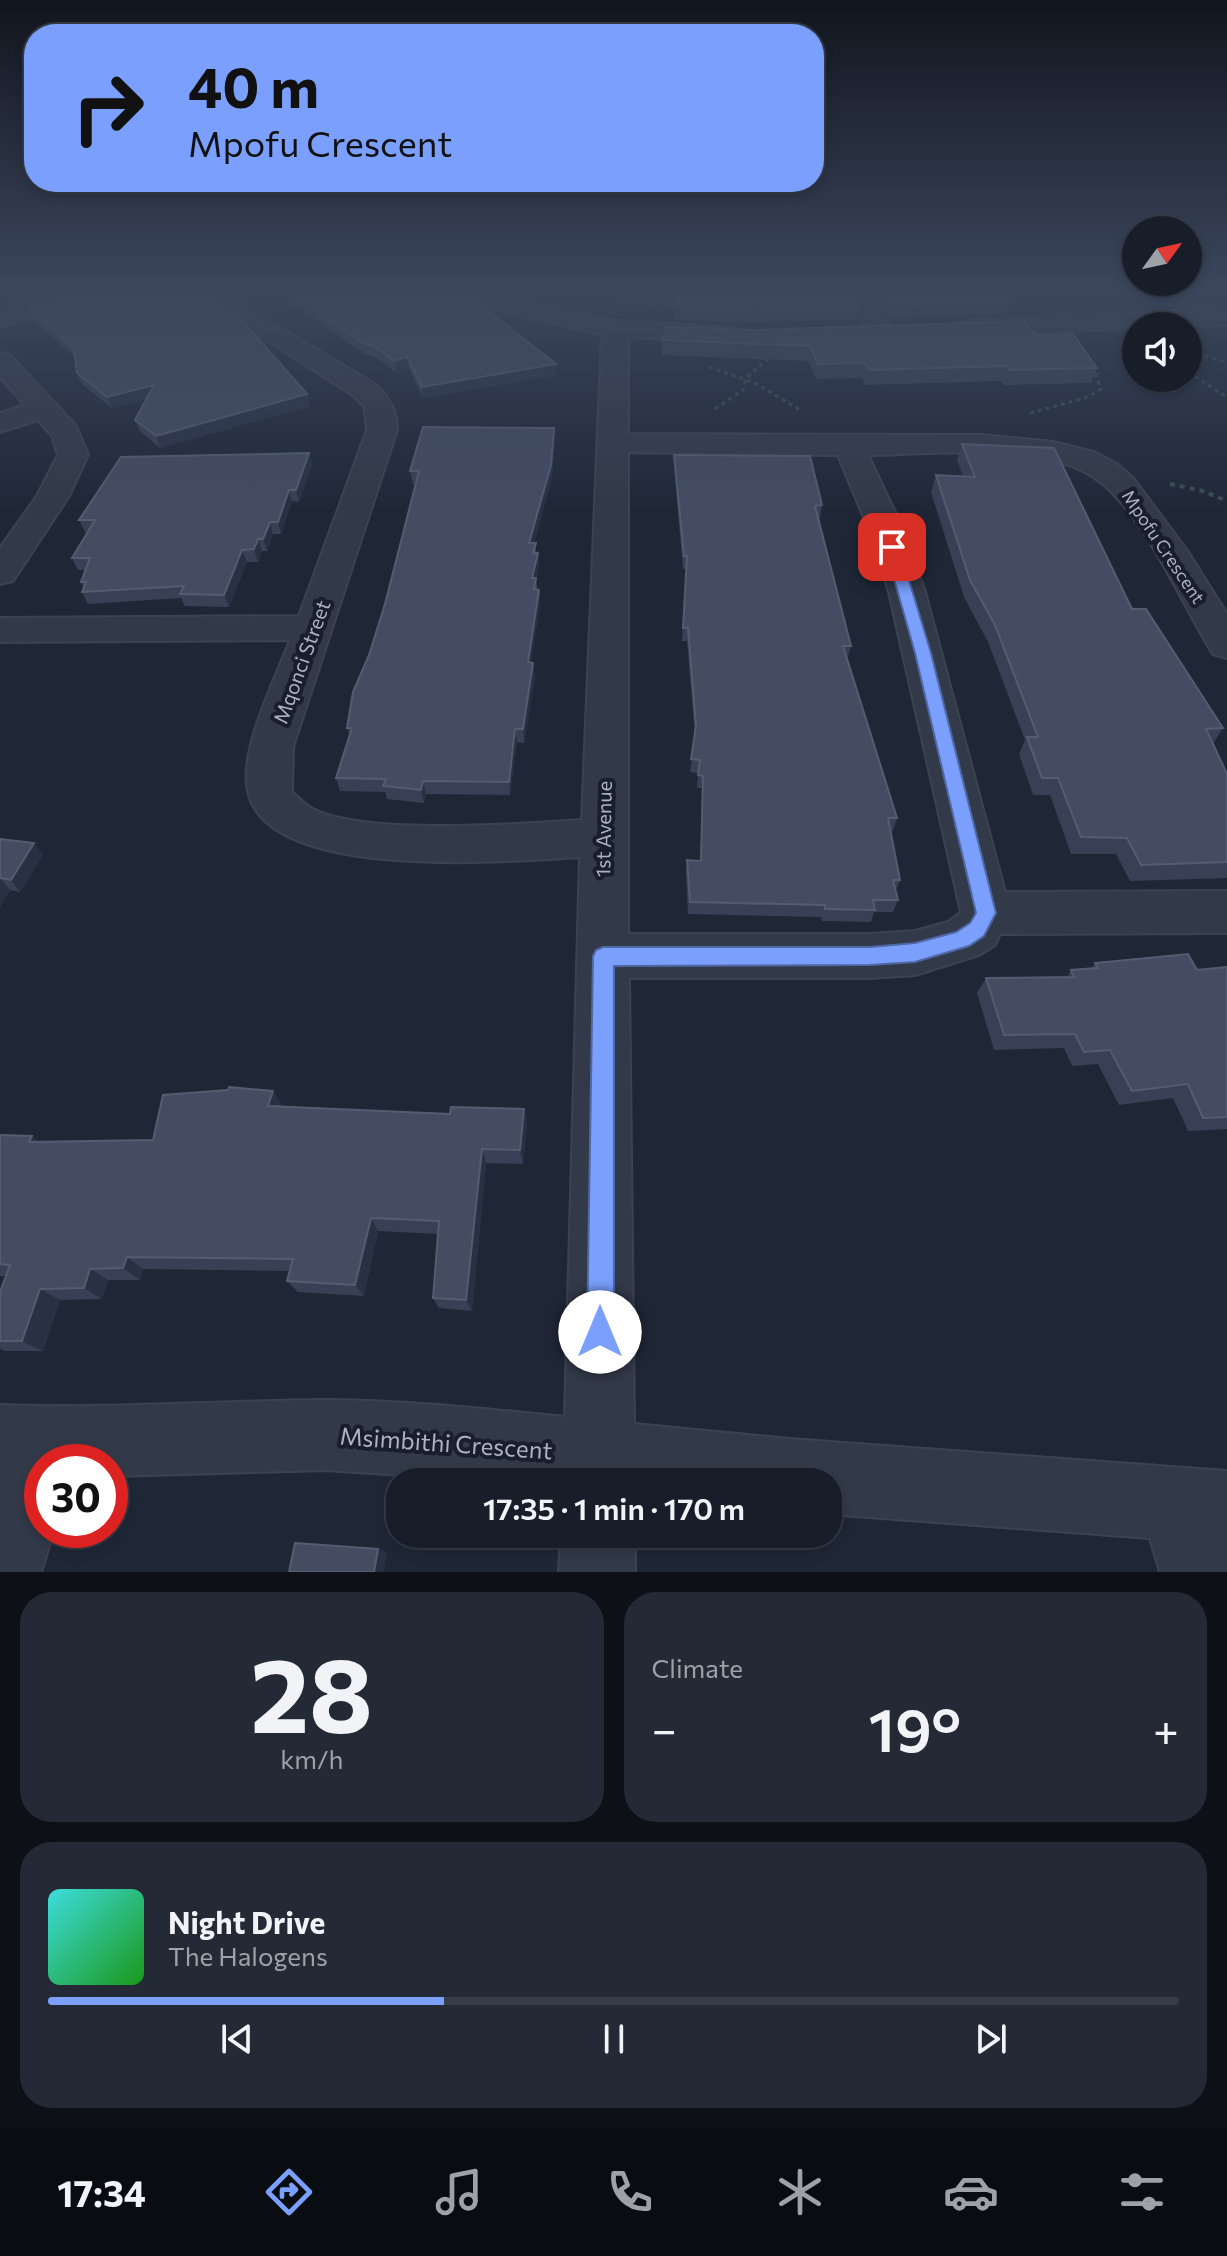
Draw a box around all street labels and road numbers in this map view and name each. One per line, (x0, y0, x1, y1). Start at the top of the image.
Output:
street label: Mpofu Crescent (1118, 486, 1210, 607)
street label: Mqonci Street (268, 597, 334, 727)
street label: 1st Avenue (590, 781, 616, 877)
street label: Msimbithi Crescent (339, 1421, 554, 1464)

